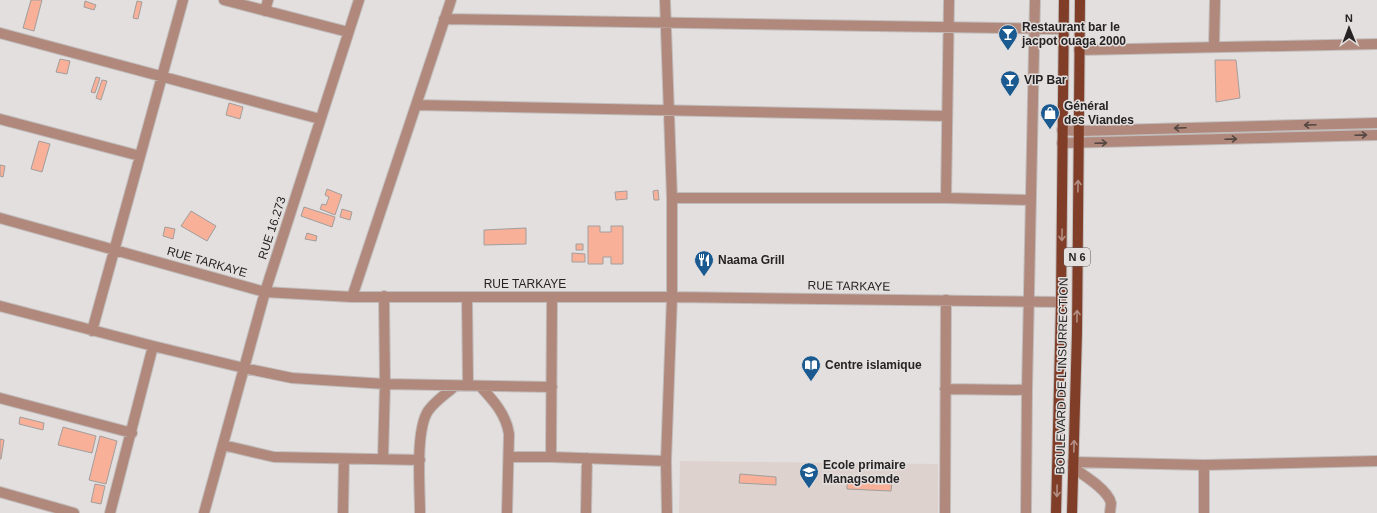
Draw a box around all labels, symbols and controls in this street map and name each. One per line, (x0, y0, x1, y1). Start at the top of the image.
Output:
north arrow (1329, 8, 1369, 48)
text: N (1345, 12, 1353, 24)
place label: Restaurant bar le jacpot ouaga 2000 (1021, 20, 1126, 48)
bar icon: Restaurant bar le jacpot ouaga 2000 (997, 23, 1019, 51)
bar icon: VIP Bar (999, 69, 1021, 97)
place label: VIP Bar (1024, 73, 1067, 87)
place label: Général des Viandes (1064, 99, 1134, 127)
shop icon: Général des Viandes (1039, 102, 1061, 130)
one-way arrow (1304, 121, 1317, 129)
one-way arrow (1174, 125, 1187, 132)
one-way arrow (1354, 131, 1367, 139)
one-way arrow (1224, 135, 1237, 143)
one-way arrow (1094, 139, 1107, 146)
one-way arrow (1074, 180, 1082, 193)
street label: RUE 16.273 (255, 194, 289, 261)
one-way arrow (1058, 228, 1066, 241)
street label: RUE TARKAYE (165, 244, 249, 280)
road number: N 6 (1064, 248, 1090, 266)
restaurant icon: Naama Grill (693, 249, 715, 277)
place label: Naama Grill (718, 253, 785, 267)
street label: RUE TARKAYE (484, 277, 566, 291)
street label: RUE TARKAYE (808, 278, 890, 294)
street label: BOULEVARD DE L'INSURRECTION (1053, 278, 1071, 474)
one-way arrow (1073, 310, 1081, 323)
library icon: Centre islamique (800, 354, 822, 382)
place label: Centre islamique (825, 358, 922, 372)
one-way arrow (1070, 440, 1077, 453)
place label: Ecole primaire Managsomde (823, 458, 906, 486)
school or university icon: Ecole primaire Managsomde (798, 461, 820, 489)
one-way arrow (1053, 484, 1061, 497)

